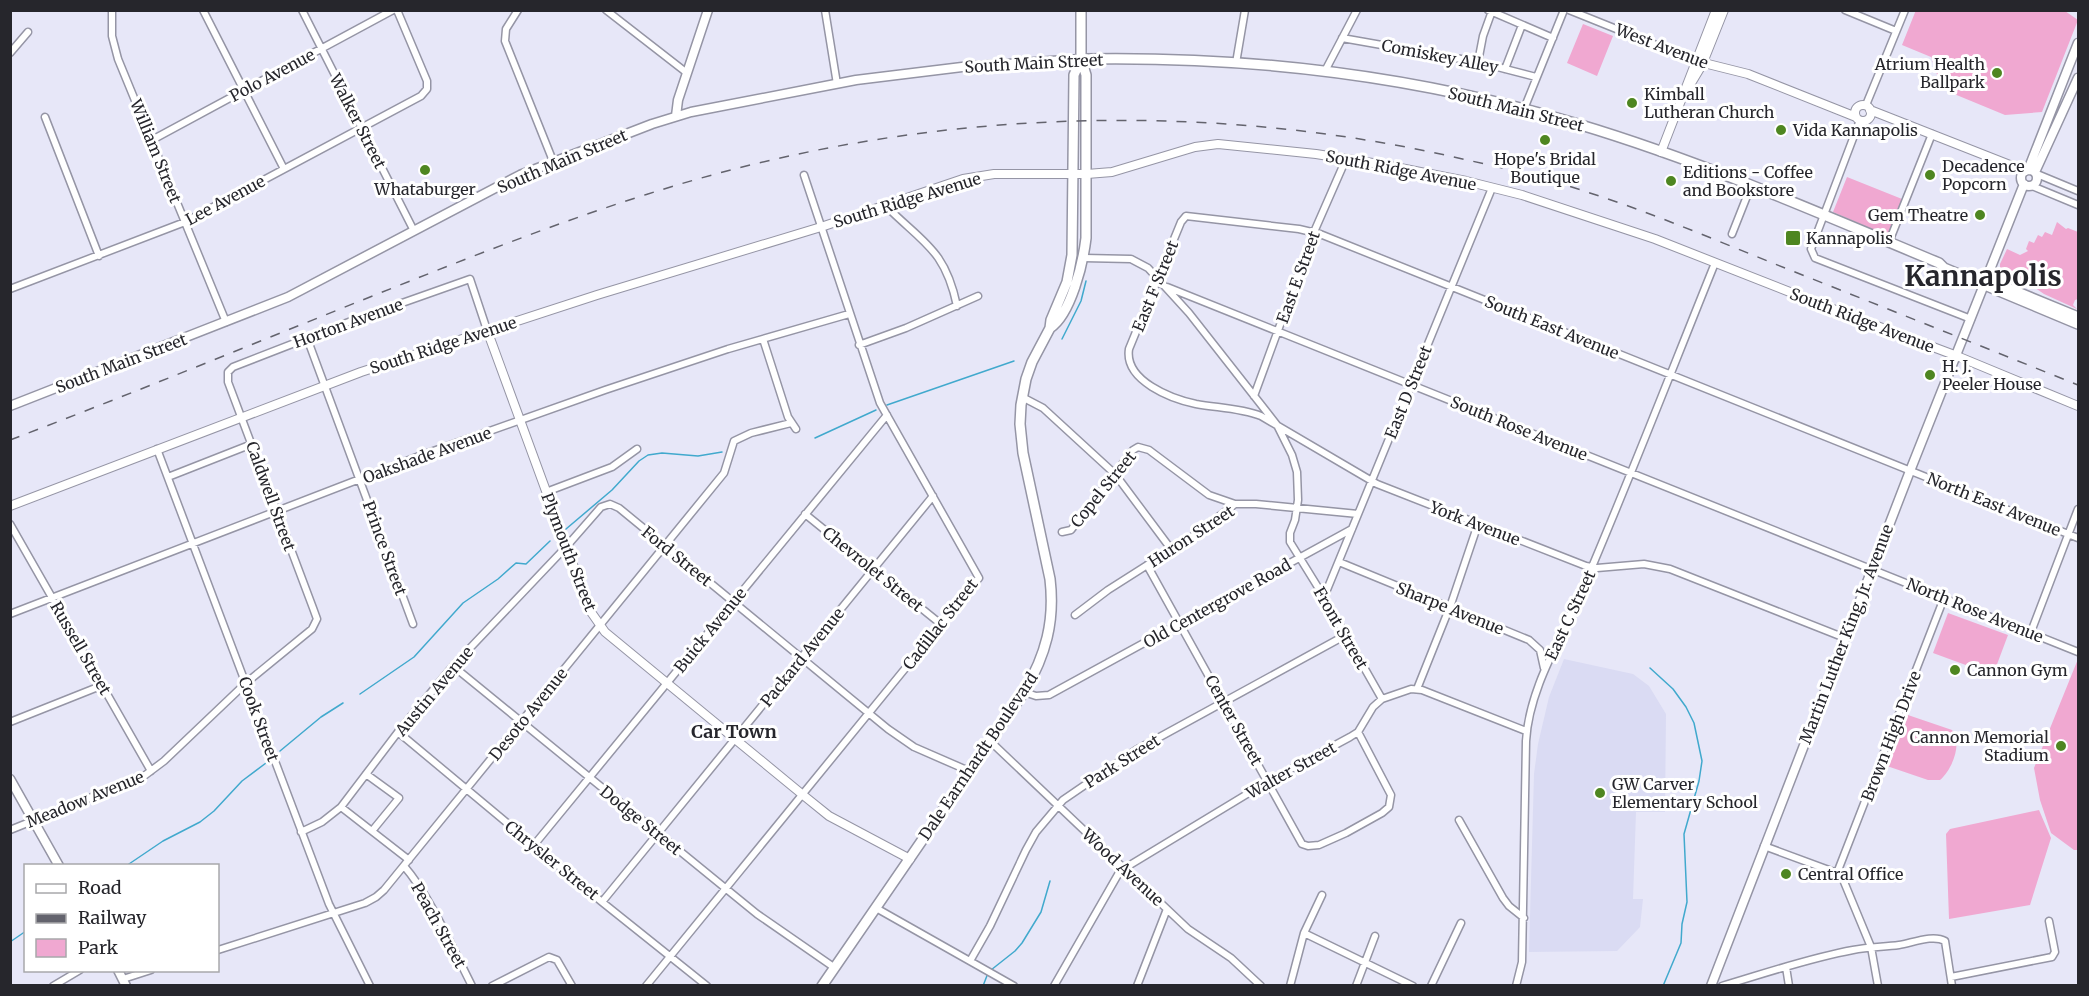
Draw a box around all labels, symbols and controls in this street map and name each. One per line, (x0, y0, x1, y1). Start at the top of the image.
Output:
street label: West Avenue (1612, 19, 1711, 73)
street label: Comiskey Alley (1380, 35, 1501, 77)
street label: Polo Avenue (226, 44, 318, 106)
street label: South Main Street (964, 49, 1105, 77)
place label: Atrium Health Ballpark (1874, 54, 1986, 92)
marker: Atrium Health Ballpark (1990, 66, 2004, 80)
street label: Walker Street (325, 69, 391, 172)
street label: South Main Street (1446, 82, 1587, 136)
place label: Kimball Lutheran Church (1644, 84, 1775, 122)
street label: William Street (126, 95, 186, 206)
marker: Kimball Lutheran Church (1625, 96, 1639, 110)
place label: Vida Kannapolis (1792, 120, 1918, 140)
marker: Vida Kannapolis (1774, 123, 1788, 137)
street label: South Main Street (494, 124, 631, 197)
marker: Hope's Bridal Boutique (1538, 133, 1552, 147)
street label: South Ridge Avenue (1324, 146, 1478, 194)
place label: Hope's Bridal Boutique (1494, 149, 1596, 187)
place label: Decadence Popcorn (1942, 156, 2025, 194)
place label: Editions - Coffee and Bookstore (1683, 162, 1813, 200)
marker: Whataburger (418, 163, 432, 177)
street label: South Ridge Avenue (831, 168, 983, 232)
marker: Decadence Popcorn (1923, 168, 1937, 182)
street label: Lee Avenue (182, 171, 268, 229)
marker: Editions - Coffee and Bookstore (1664, 174, 1678, 188)
place label: Whataburger (373, 179, 476, 199)
place label: Gem Theatre (1868, 205, 1968, 225)
marker: Gem Theatre (1973, 208, 1987, 222)
street label: East E Street (1272, 227, 1324, 326)
place label: Kannapolis (1806, 228, 1893, 248)
marker: Kannapolis (1784, 229, 1802, 247)
street label: East F Street (1128, 237, 1183, 335)
district label: Kannapolis (1904, 258, 2062, 294)
street label: South Ridge Avenue (1787, 283, 1937, 357)
street label: South East Avenue (1482, 291, 1622, 363)
street label: Horton Avenue (291, 294, 405, 352)
street label: South Ridge Avenue (367, 312, 519, 378)
street label: South Main Street (52, 328, 190, 397)
street label: East D Street (1380, 342, 1436, 442)
place label: H. J. Peeler House (1942, 356, 2041, 394)
marker: H. J. Peeler House (1923, 368, 1937, 382)
street label: South Rose Avenue (1448, 391, 1590, 465)
street label: Oakshade Avenue (360, 422, 494, 488)
street label: Caldwell Street (242, 439, 300, 554)
street label: Copel Street (1066, 446, 1140, 531)
street label: North East Avenue (1924, 468, 2064, 540)
street label: Plymouth Street (537, 490, 601, 615)
street label: York Avenue (1426, 496, 1523, 549)
street label: Prince Street (359, 498, 412, 599)
street label: Huron Street (1144, 500, 1238, 571)
street label: Martin Luther King, Jr. Avenue (1795, 521, 1897, 747)
street label: Ford Street (638, 522, 717, 591)
street label: Chevrolet Street (819, 522, 928, 616)
street label: Old Centergrove Road (1140, 554, 1295, 652)
street label: East C Street (1540, 566, 1600, 663)
street label: North Rose Avenue (1904, 573, 2046, 647)
street label: Cadillac Street (898, 574, 982, 674)
street label: Sharpe Avenue (1393, 577, 1507, 639)
street label: Buick Avenue (670, 583, 750, 677)
street label: Front Street (1309, 583, 1373, 673)
street label: Russell Street (46, 598, 116, 699)
street label: Packard Avenue (756, 603, 848, 711)
street label: Austin Avenue (390, 642, 477, 741)
place label: Cannon Gym (1967, 660, 2068, 680)
marker: Cannon Gym (1948, 663, 1962, 677)
street label: Desoto Avenue (485, 664, 571, 764)
street label: Dale Earnhardt Boulevard (914, 668, 1042, 844)
street label: Brown High Drive (1857, 668, 1925, 804)
street label: Center Street (1201, 671, 1267, 769)
street label: Cook Street (234, 674, 284, 765)
district label: Car Town (691, 720, 777, 743)
place label: Cannon Memorial Stadium (1910, 727, 2049, 765)
street label: Park Street (1081, 730, 1164, 792)
street label: Walter Street (1242, 737, 1340, 803)
marker: Cannon Memorial Stadium (2054, 739, 2068, 753)
street label: Meadow Avenue (23, 766, 147, 832)
place label: GW Carver Elementary School (1612, 774, 1758, 812)
street label: Dodge Street (596, 781, 686, 859)
marker: GW Carver Elementary School (1593, 786, 1607, 800)
street label: Chrysler Street (501, 816, 604, 905)
street label: Wood Avenue (1077, 823, 1168, 910)
legend (24, 864, 219, 972)
place label: Central Office (1798, 864, 1903, 884)
marker: Central Office (1779, 867, 1793, 881)
text: Road (78, 876, 122, 899)
street label: Peach Street (407, 879, 471, 972)
text: Railway (78, 906, 147, 929)
text: Park (78, 936, 119, 959)

